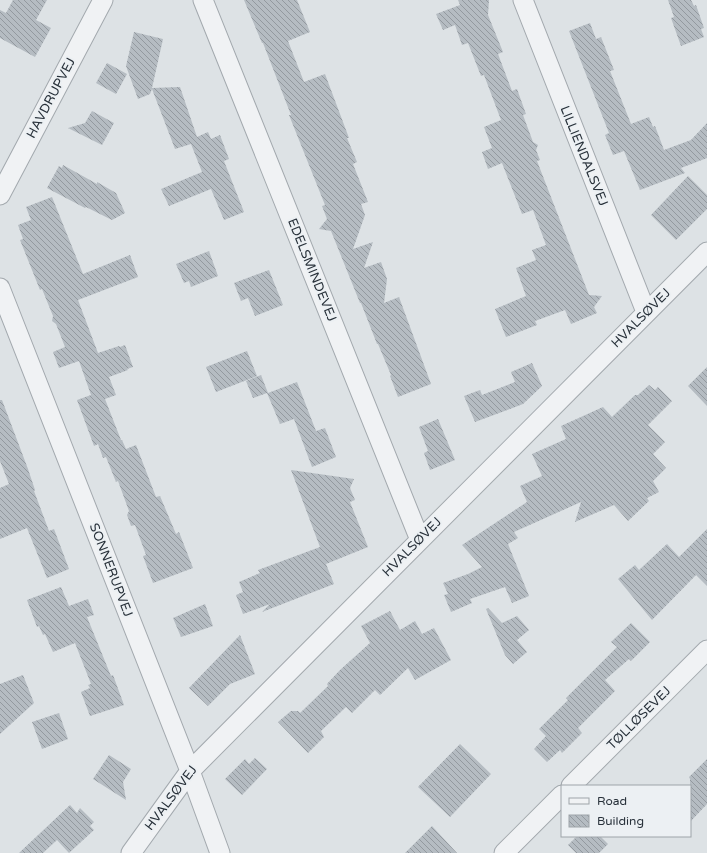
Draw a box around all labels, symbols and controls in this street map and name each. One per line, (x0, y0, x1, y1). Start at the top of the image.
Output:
street label: HAVDRUPVEJ (23, 55, 79, 141)
street label: LILLIENDALSVEJ (557, 104, 611, 208)
street label: EDELSMINDEVEJ (284, 216, 340, 324)
street label: HVALSØVEJ (608, 285, 674, 351)
street label: HVALSØVEJ (379, 514, 445, 580)
street label: SONNERUPVEJ (86, 521, 136, 619)
street label: TØLLØSEVEJ (604, 683, 674, 753)
street label: HVALSØVEJ (141, 762, 201, 834)
legend (561, 785, 691, 837)
text: Road (597, 794, 627, 808)
text: Building (597, 814, 644, 828)

